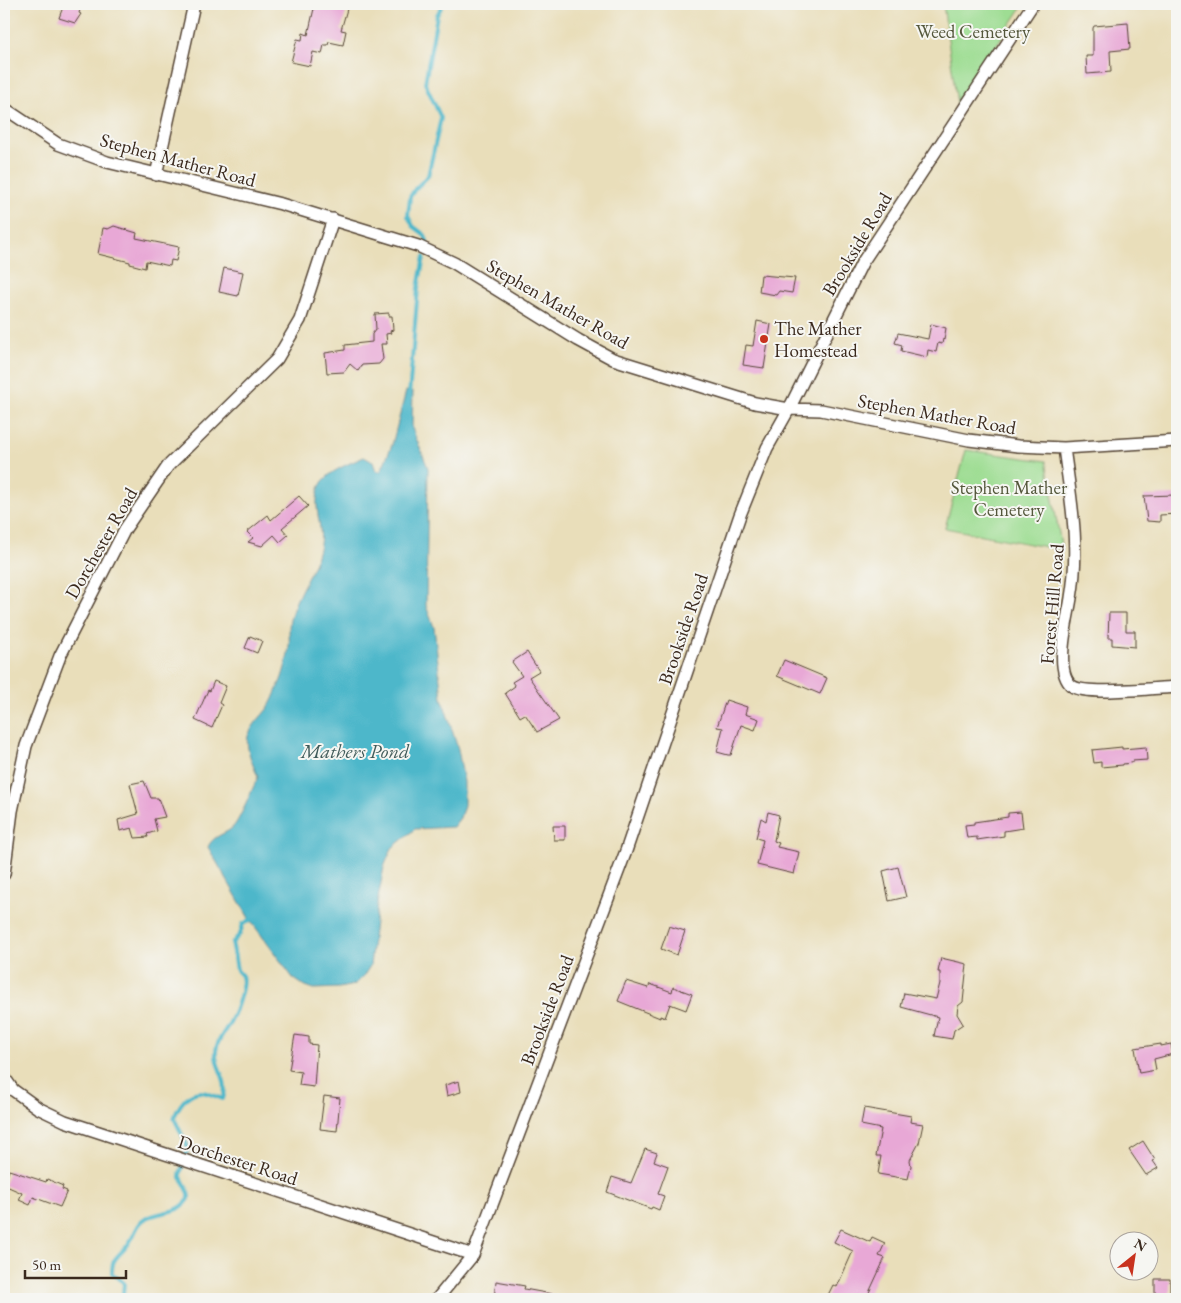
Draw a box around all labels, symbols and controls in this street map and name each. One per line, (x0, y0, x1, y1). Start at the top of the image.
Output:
park label: Weed Cemetery (916, 19, 1031, 44)
street label: Stephen Mather Road (97, 127, 259, 193)
street label: Brookside Road (816, 187, 898, 300)
street label: Stephen Mather Road (482, 253, 634, 355)
place label: The Mather Homestead (774, 316, 862, 363)
marker: The Mather Homestead (758, 333, 770, 345)
street label: Stephen Mather Road (856, 388, 1018, 440)
park label: Stephen Mather Cemetery (951, 475, 1068, 522)
street label: Dorchester Road (59, 483, 143, 603)
street label: Forest Hill Road (1034, 542, 1070, 665)
street label: Brookside Road (652, 570, 714, 688)
water label: Mathers Pond (300, 738, 410, 764)
street label: Brookside Road (514, 951, 580, 1069)
street label: Dorchester Road (175, 1129, 301, 1191)
north arrow (1108, 1230, 1158, 1280)
text: N (1131, 1234, 1150, 1256)
scale bar (25, 1248, 126, 1280)
text: 50 m (32, 1255, 61, 1274)

